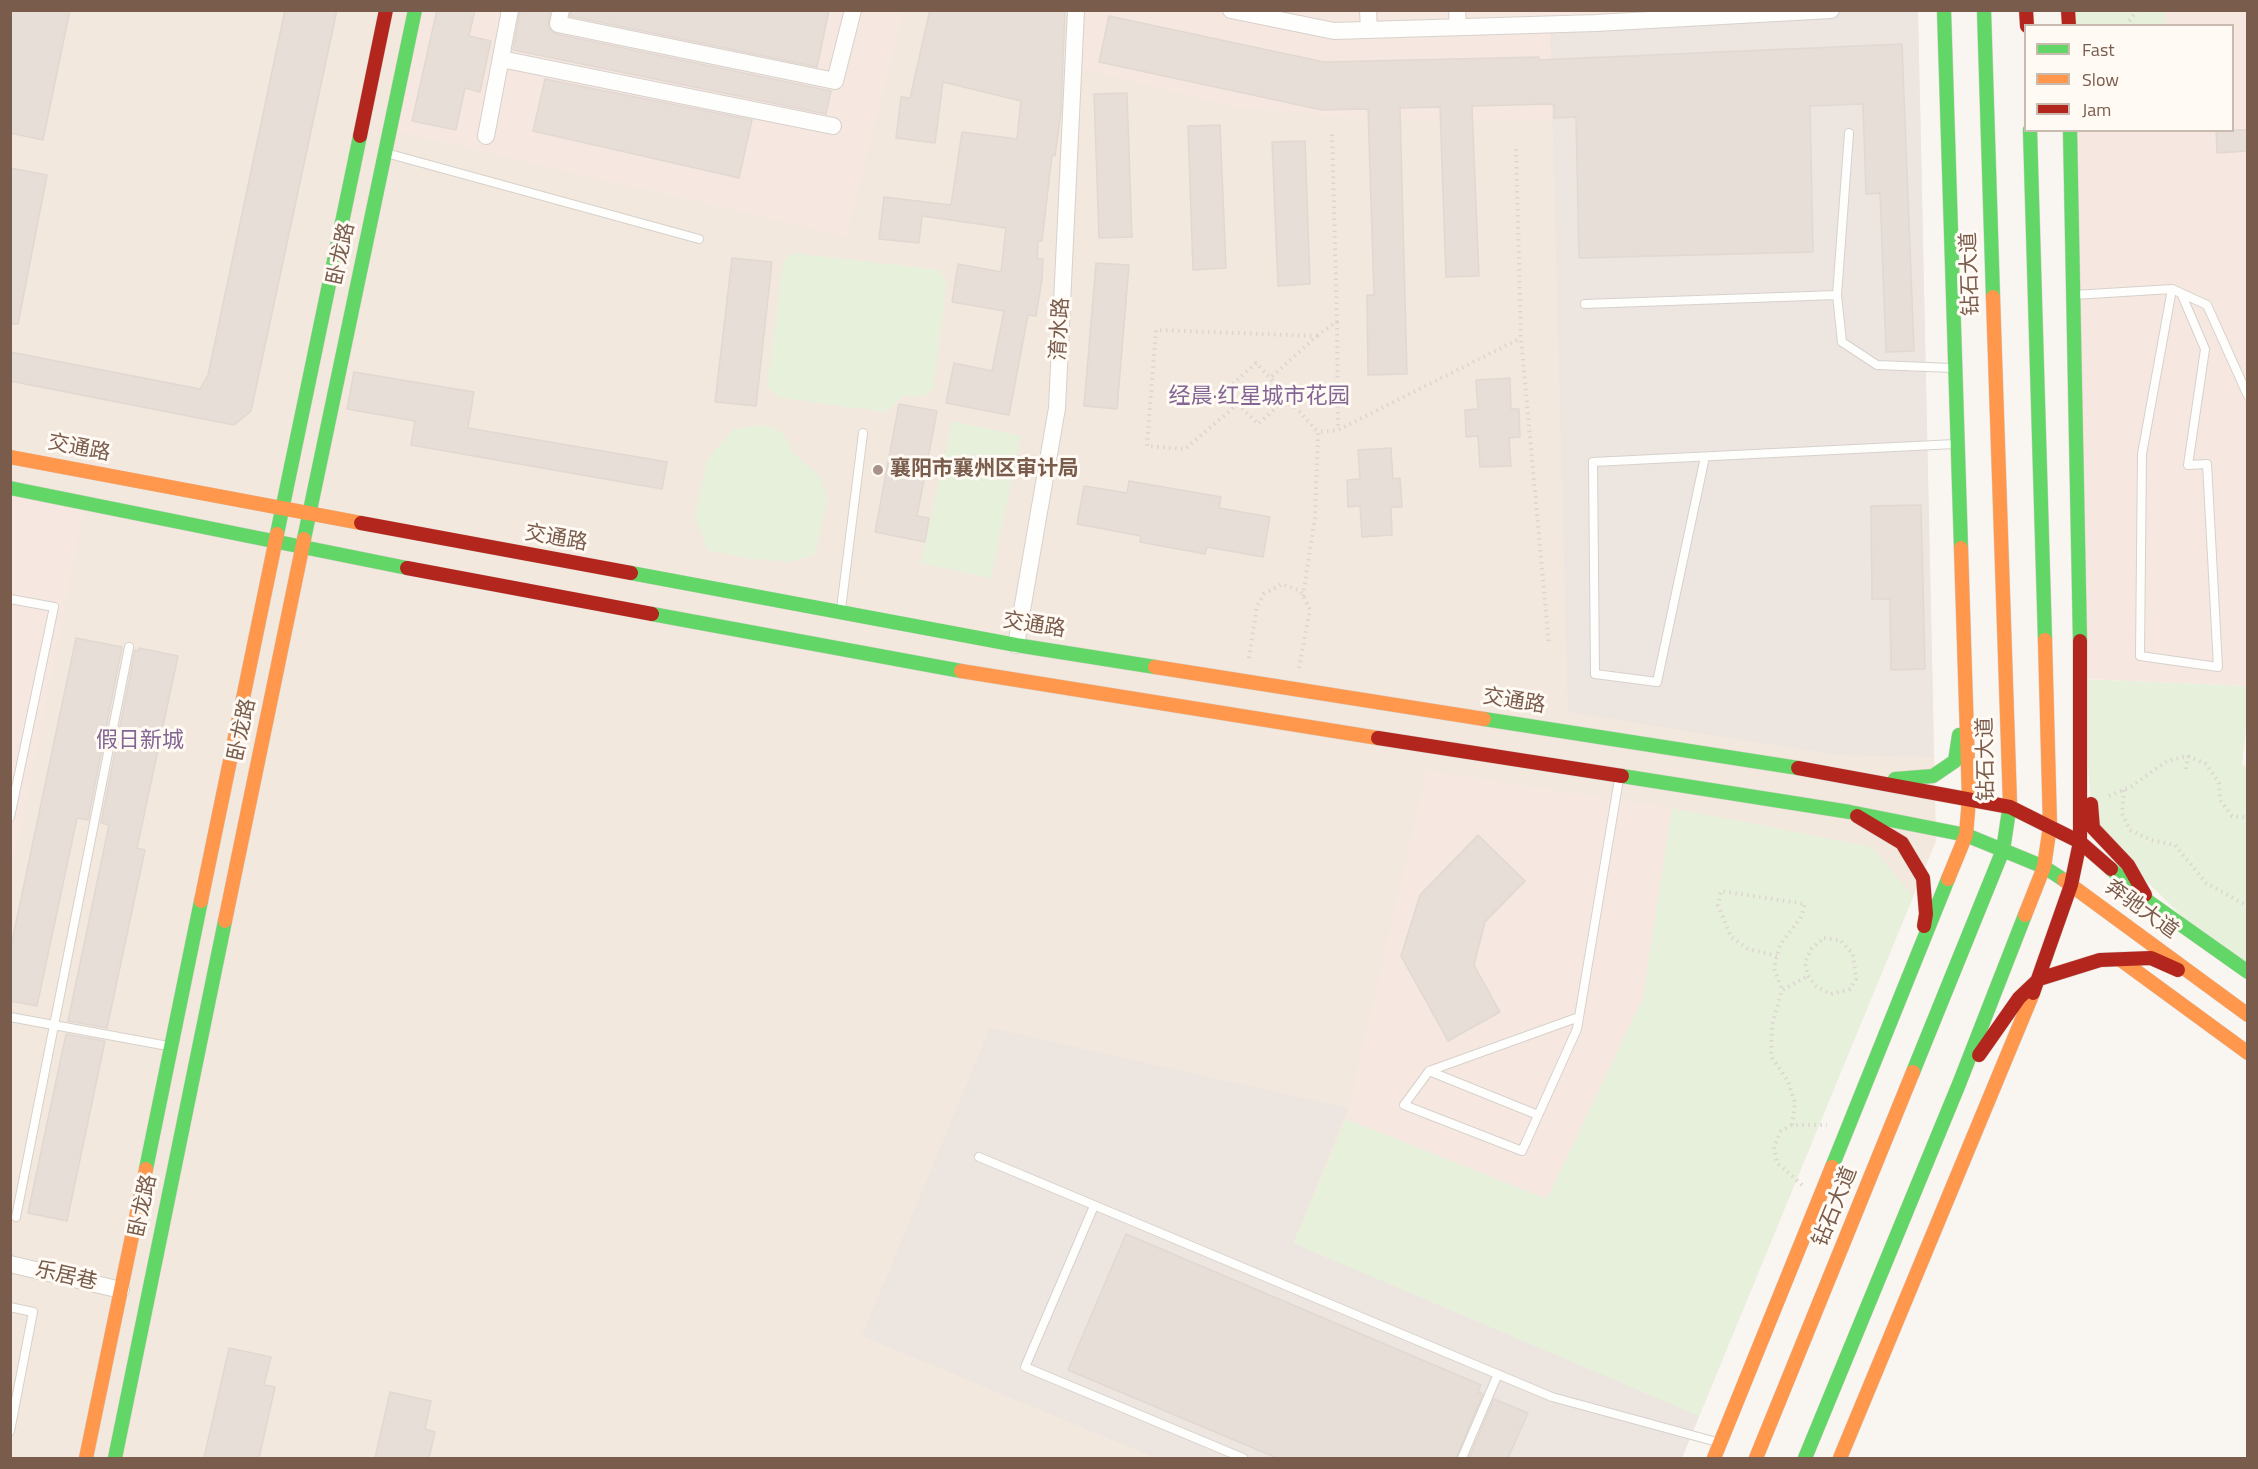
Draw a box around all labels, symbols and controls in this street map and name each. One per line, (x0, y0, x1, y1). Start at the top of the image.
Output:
legend (2024, 24, 2234, 132)
text: Fast (2082, 36, 2115, 63)
text: Slow (2082, 66, 2119, 93)
text: Jam (2082, 96, 2111, 123)
street label: 卧龙路 (323, 221, 361, 287)
street label: 钻石大道 (1957, 232, 1985, 316)
street label: 淯水路 (1047, 297, 1075, 361)
district label: 经晨·红星城市花园 (1169, 385, 1349, 411)
street label: 交通路 (46, 431, 112, 467)
place label: 襄阳市襄州区审计局 (890, 457, 1079, 483)
marker: 襄阳市襄州区审计局 (871, 463, 885, 477)
street label: 交通路 (523, 521, 589, 557)
street label: 交通路 (1001, 609, 1067, 643)
street label: 交通路 (1481, 685, 1547, 719)
street label: 卧龙路 (224, 697, 262, 763)
street label: 钻石大道 (1974, 717, 2000, 801)
district label: 假日新城 (96, 729, 184, 755)
street label: 奔驰大道 (2100, 875, 2182, 945)
street label: 钻石大道 (1809, 1163, 1863, 1251)
street label: 卧龙路 (125, 1173, 163, 1239)
street label: 乐居巷 (32, 1258, 100, 1296)

